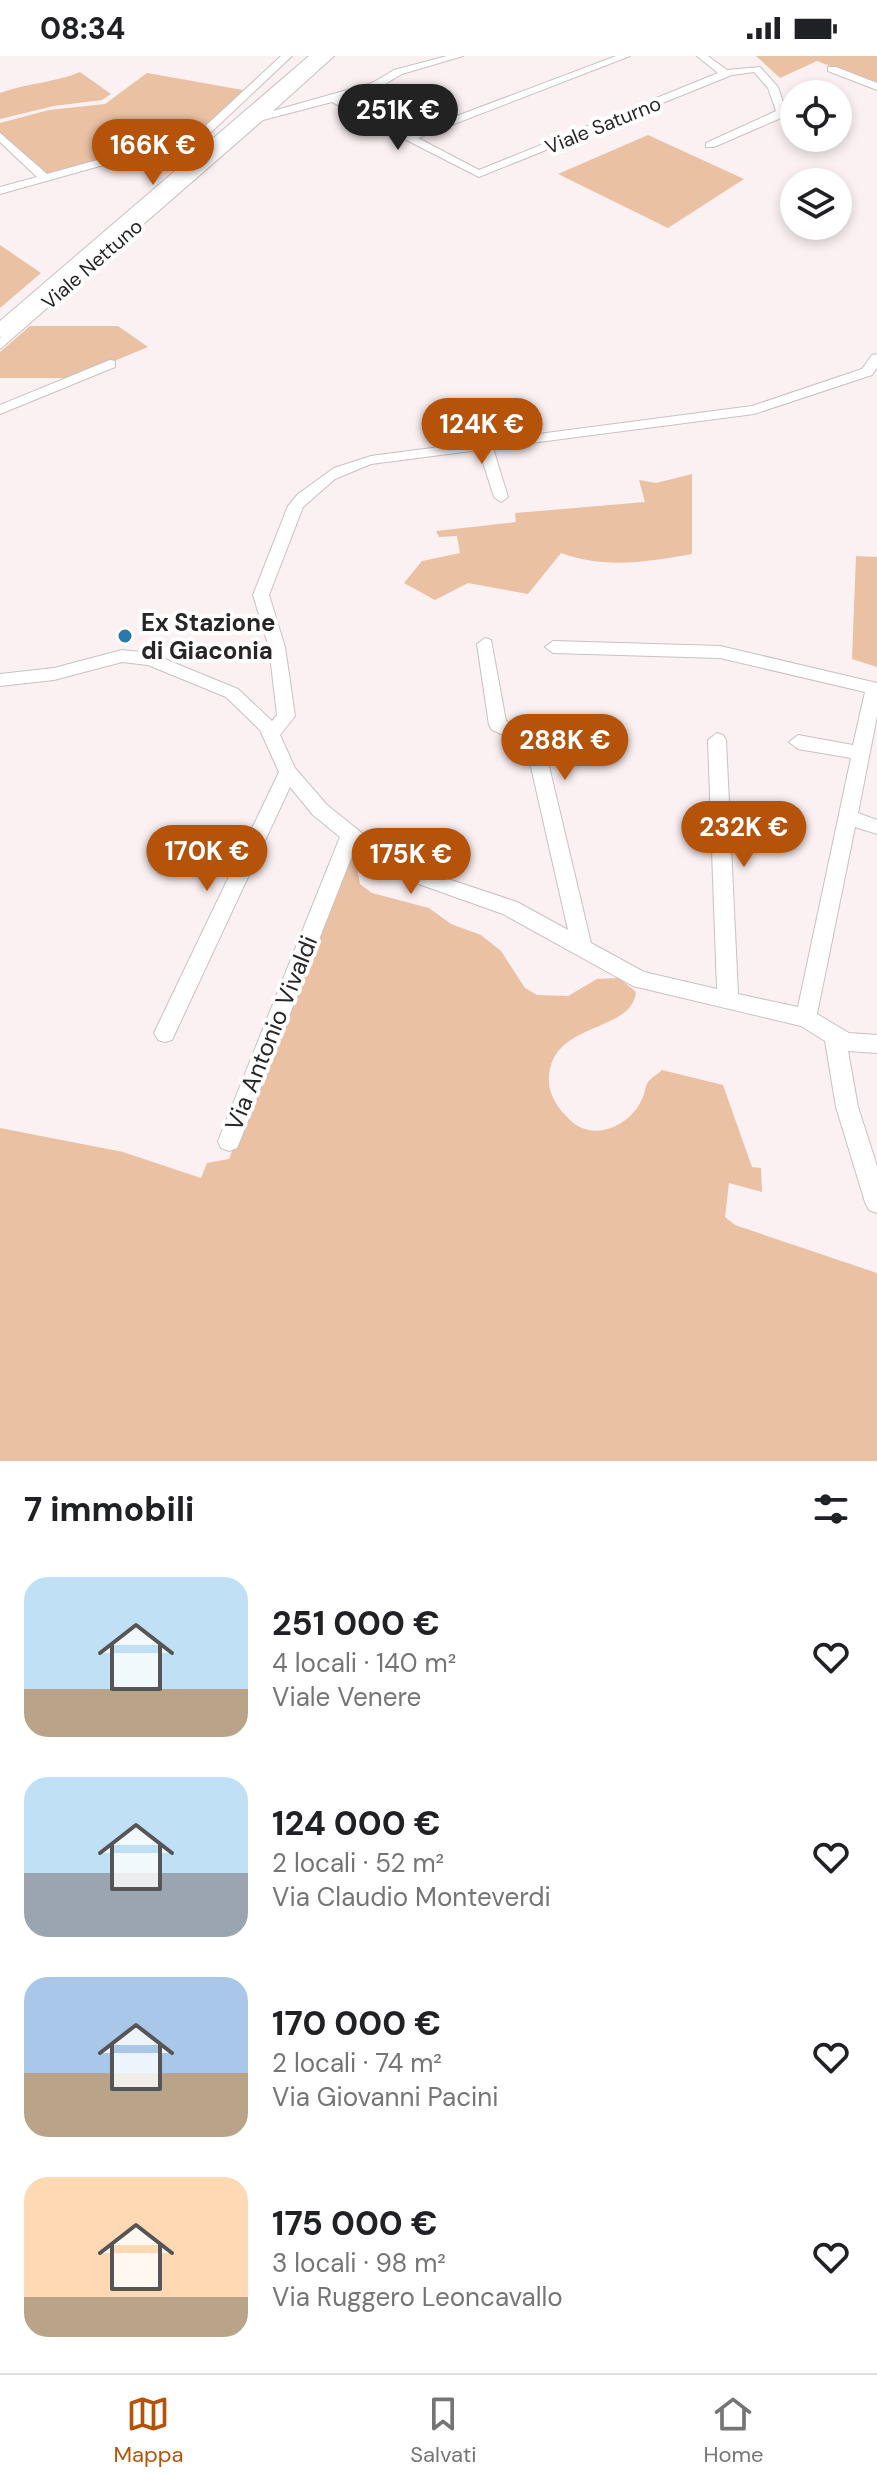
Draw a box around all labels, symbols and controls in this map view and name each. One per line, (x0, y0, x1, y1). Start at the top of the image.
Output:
text: 08:34 (40, 9, 125, 48)
map controls (780, 80, 852, 240)
button: locate (780, 80, 852, 152)
pin: 251K € (333, 84, 463, 152)
street label: Viale Saturno (541, 90, 665, 160)
text: 251K € (356, 93, 440, 127)
pin: 166K € (88, 119, 218, 187)
text: 166K € (110, 128, 196, 162)
button: layers (780, 168, 852, 240)
street label: Viale Nettuno (36, 213, 148, 315)
pin: 124K € (417, 398, 547, 466)
text: 124K € (440, 407, 524, 441)
place label: Ex Stazione di Giaconia (141, 607, 276, 666)
marker: Ex Stazione di Giaconia (116, 627, 134, 645)
pin: 288K € (500, 714, 630, 782)
text: 288K € (519, 723, 611, 757)
pin: 232K € (679, 801, 809, 869)
text: 232K € (699, 810, 789, 844)
pin: 170K € (142, 825, 272, 893)
pin: 175K € (346, 828, 476, 896)
text: 170K € (164, 834, 250, 868)
text: 175K € (370, 837, 452, 871)
street label: Via Antonio Vivaldi (218, 931, 324, 1135)
text: 7 immobili (24, 1487, 194, 1532)
icon: filters (809, 1487, 853, 1531)
text: 251 000 € (272, 1601, 440, 1646)
icon: home (88, 1609, 184, 1705)
icon: heart (809, 1635, 853, 1679)
text: 4 locali · 140 m² (272, 1646, 456, 1680)
text: Viale Venere (272, 1680, 421, 1714)
text: 124 000 € (272, 1801, 441, 1846)
icon: home (88, 1809, 184, 1905)
icon: heart (809, 1835, 853, 1879)
text: 2 locali · 52 m² (272, 1846, 444, 1880)
text: Via Claudio Monteverdi (272, 1880, 551, 1914)
text: 170 000 € (272, 2001, 441, 2046)
icon: home (88, 2009, 184, 2105)
icon: heart (809, 2035, 853, 2079)
text: 2 locali · 74 m² (272, 2046, 442, 2080)
text: Via Giovanni Pacini (272, 2080, 499, 2114)
text: 175 000 € (272, 2201, 438, 2246)
icon: home (88, 2209, 184, 2305)
icon: heart (809, 2235, 853, 2279)
text: 3 locali · 98 m² (272, 2246, 446, 2280)
text: Via Ruggero Leoncavallo (272, 2280, 563, 2314)
tab: Mappa (113, 2392, 183, 2469)
tab: Salvati (410, 2392, 477, 2469)
tab: Home (703, 2392, 764, 2469)

